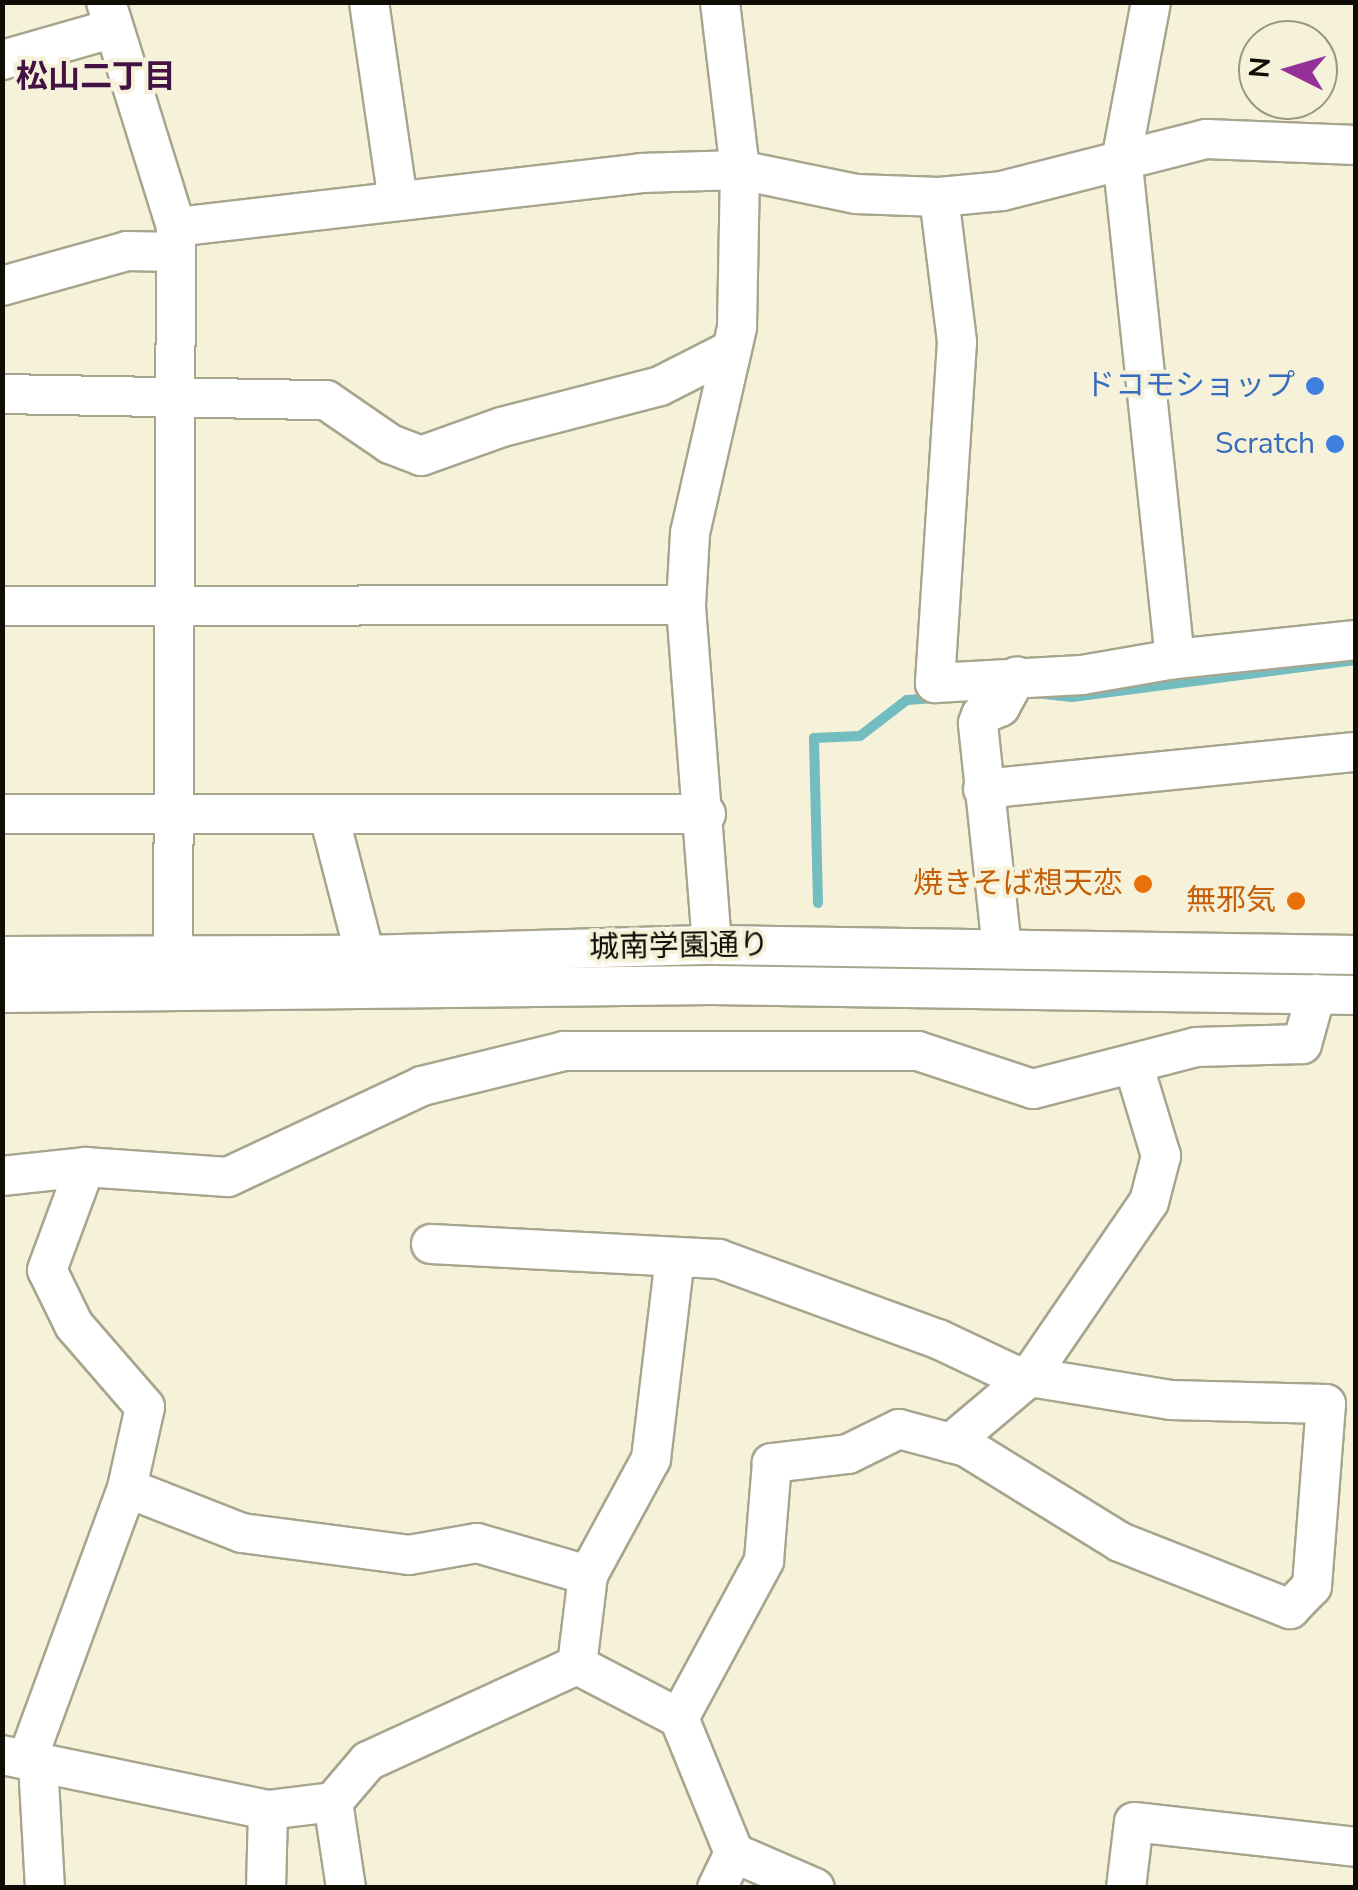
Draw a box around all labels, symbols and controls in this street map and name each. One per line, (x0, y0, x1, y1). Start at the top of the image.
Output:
north arrow (1238, 20, 1338, 120)
text: N (1240, 55, 1280, 80)
district label: 松山二丁目 (16, 58, 176, 96)
place label: ドコモショップ (1085, 368, 1295, 404)
marker: ドコモショップ (1304, 375, 1326, 397)
place label: Scratch (1215, 426, 1315, 462)
marker: Scratch (1324, 433, 1346, 455)
place label: 焼きそば想天恋 (913, 866, 1123, 902)
marker: 焼きそば想天恋 (1132, 873, 1154, 895)
place label: 無邪気 (1186, 883, 1276, 919)
marker: 無邪気 (1285, 890, 1307, 912)
street label: 城南学園通り (589, 927, 769, 967)

